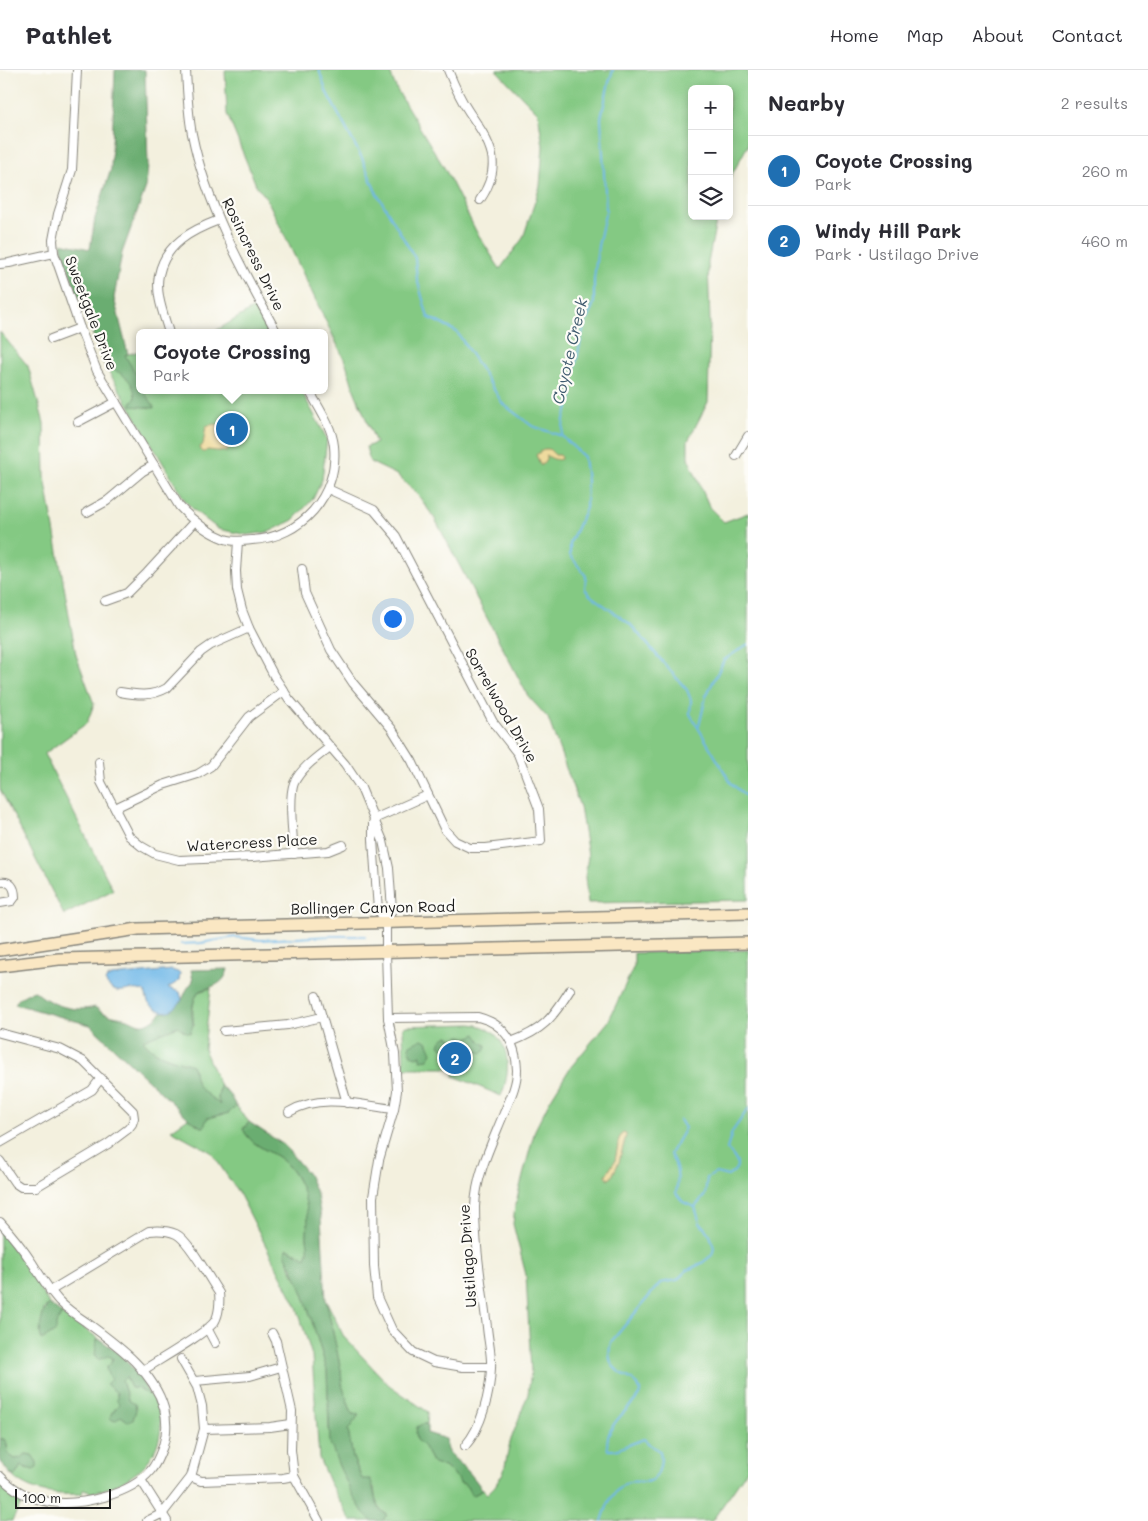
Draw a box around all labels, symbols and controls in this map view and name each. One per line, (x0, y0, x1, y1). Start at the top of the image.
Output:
text: Pathlet (25, 19, 112, 50)
text: Home (830, 23, 879, 47)
text: Map (907, 23, 943, 47)
text: About (971, 23, 1024, 47)
text: Contact (1052, 23, 1123, 47)
map controls (688, 85, 733, 220)
button: + (688, 85, 733, 130)
text: Nearby (768, 89, 845, 116)
text: 2 results (1061, 92, 1128, 113)
button: − (688, 130, 733, 175)
text: Coyote Crossing (815, 148, 972, 173)
text: 1 (780, 160, 788, 181)
text: 260 m (1082, 160, 1128, 181)
text: Park (815, 173, 851, 194)
button: layers (688, 175, 733, 220)
street label: Rosincress Drive (218, 194, 290, 314)
text: Windy Hill Park (815, 218, 961, 243)
text: 2 (780, 230, 788, 251)
text: 460 m (1081, 230, 1128, 251)
text: Park · Ustilago Drive (815, 243, 979, 264)
street label: Sweetgale Drive (61, 253, 123, 373)
water label: Coyote Creek (547, 295, 592, 406)
popup (136, 329, 328, 394)
text: Coyote Crossing (153, 339, 311, 364)
text: Park (153, 364, 190, 385)
pin: 1 (216, 410, 248, 448)
your location (380, 606, 406, 632)
street label: Sorrelwood Drive (461, 644, 543, 766)
street label: Watercress Place (186, 829, 318, 855)
street label: Bollinger Canyon Road (291, 896, 455, 918)
pin: 2 (439, 1039, 471, 1077)
street label: Ustilago Drive (453, 1204, 481, 1308)
scale bar (15, 1486, 111, 1509)
text: 100 m (22, 1488, 61, 1507)

